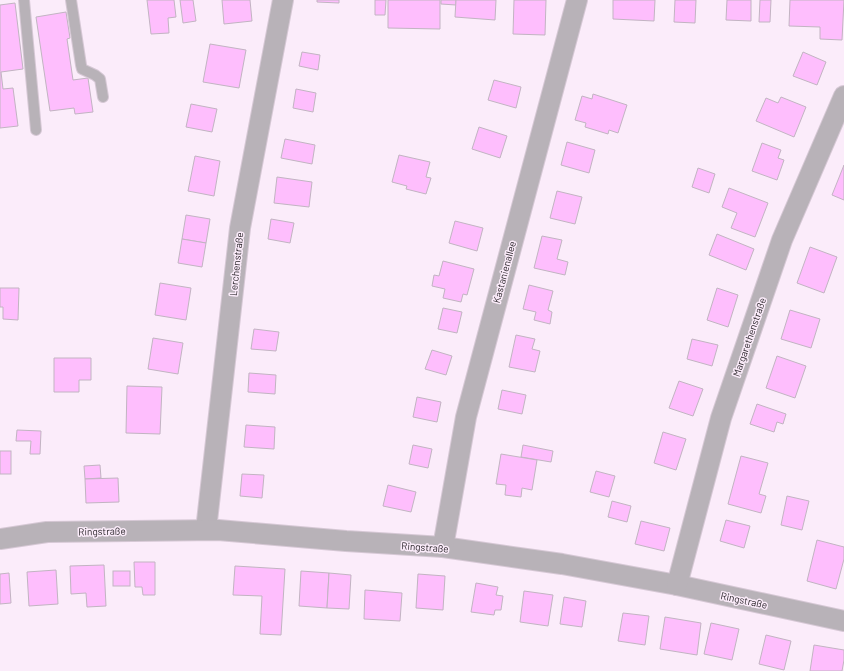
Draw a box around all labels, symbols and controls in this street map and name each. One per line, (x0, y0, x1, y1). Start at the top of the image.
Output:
street label: Lerchenstraße (227, 232, 245, 296)
street label: Kastanienallee (490, 240, 518, 304)
street label: Margarethenstraße (730, 296, 768, 378)
street label: Ringstraße (78, 525, 126, 537)
street label: Ringstraße (401, 539, 449, 555)
street label: Ringstraße (720, 589, 768, 611)

